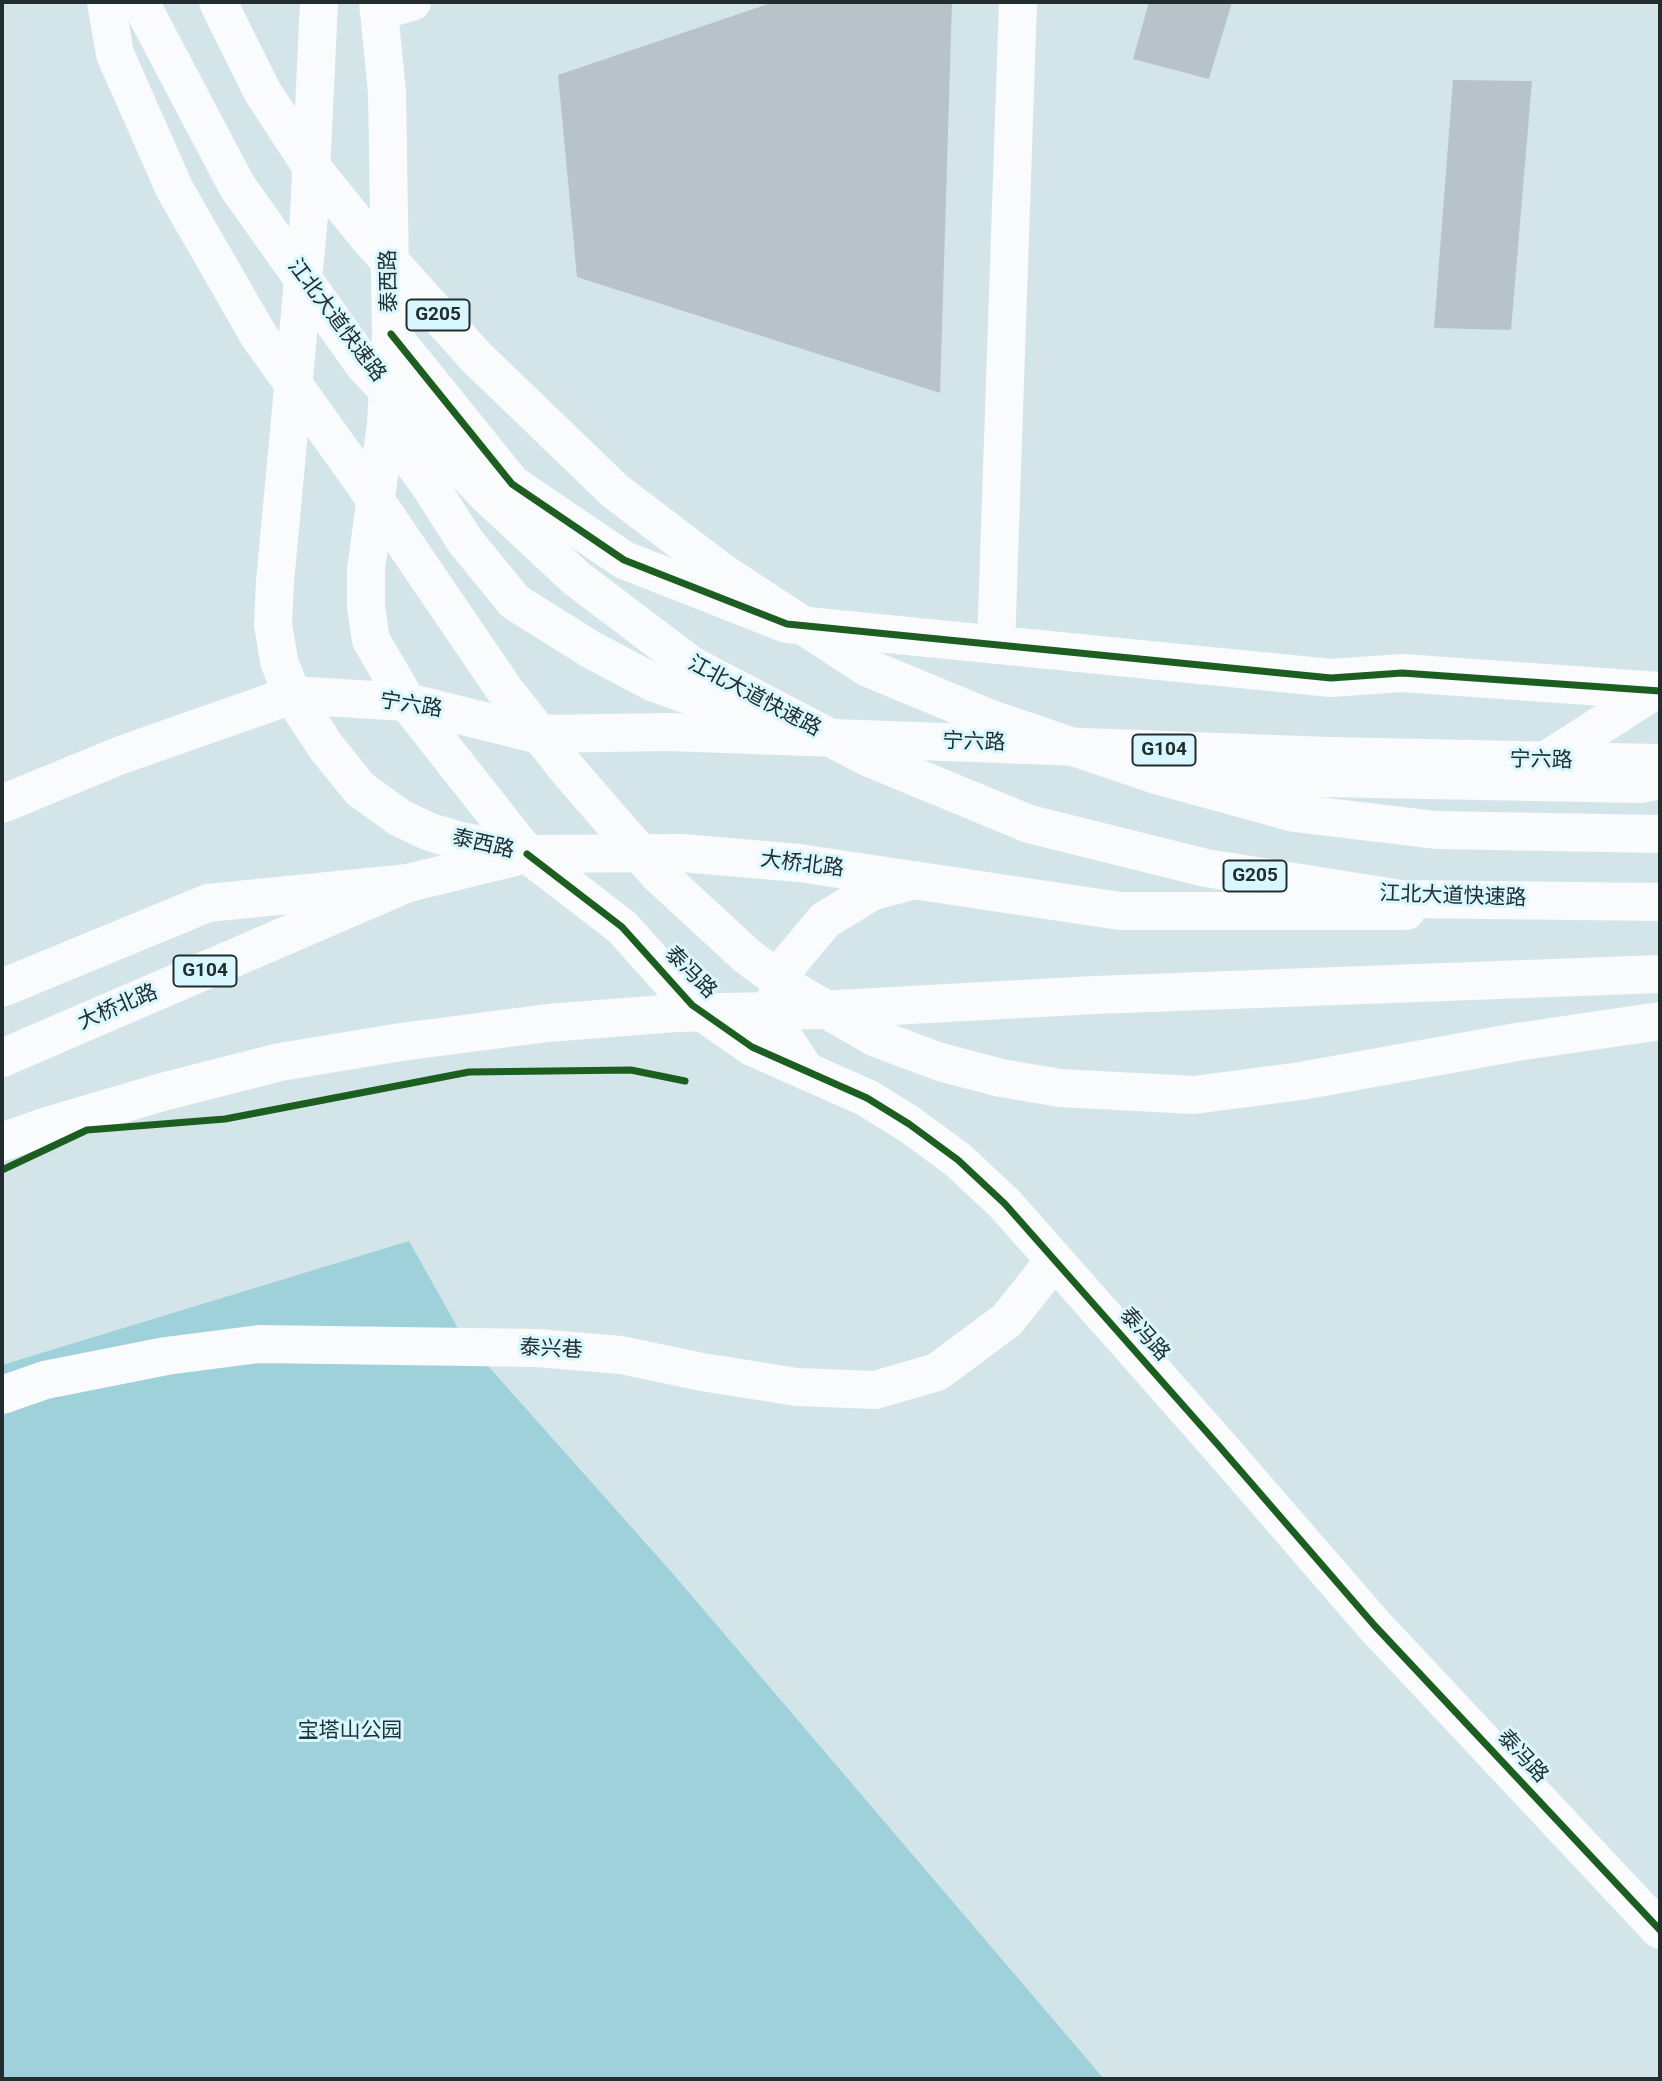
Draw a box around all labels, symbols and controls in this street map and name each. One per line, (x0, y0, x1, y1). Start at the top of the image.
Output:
street label: 泰西路 (377, 249, 403, 313)
street label: 江北大道快速路 (282, 255, 390, 387)
road number: G205 (406, 300, 470, 330)
street label: 江北大道快速路 (683, 651, 825, 743)
street label: 宁六路 (378, 689, 444, 723)
street label: 宁六路 (942, 729, 1006, 757)
road number: G104 (1132, 734, 1196, 765)
street label: 宁六路 (1509, 748, 1573, 774)
street label: 泰西路 (449, 826, 517, 864)
street label: 大桥北路 (759, 847, 845, 883)
road number: G205 (1224, 860, 1286, 891)
street label: 江北大道快速路 (1379, 882, 1527, 912)
street label: 泰冯路 (659, 942, 721, 1004)
road number: G104 (174, 956, 236, 987)
street label: 大桥北路 (74, 980, 162, 1036)
street label: 泰冯路 (1114, 1303, 1174, 1367)
street label: 泰兴巷 (519, 1336, 583, 1364)
park label: 宝塔山公园 (298, 1719, 402, 1745)
street label: 泰冯路 (1491, 1725, 1553, 1789)

